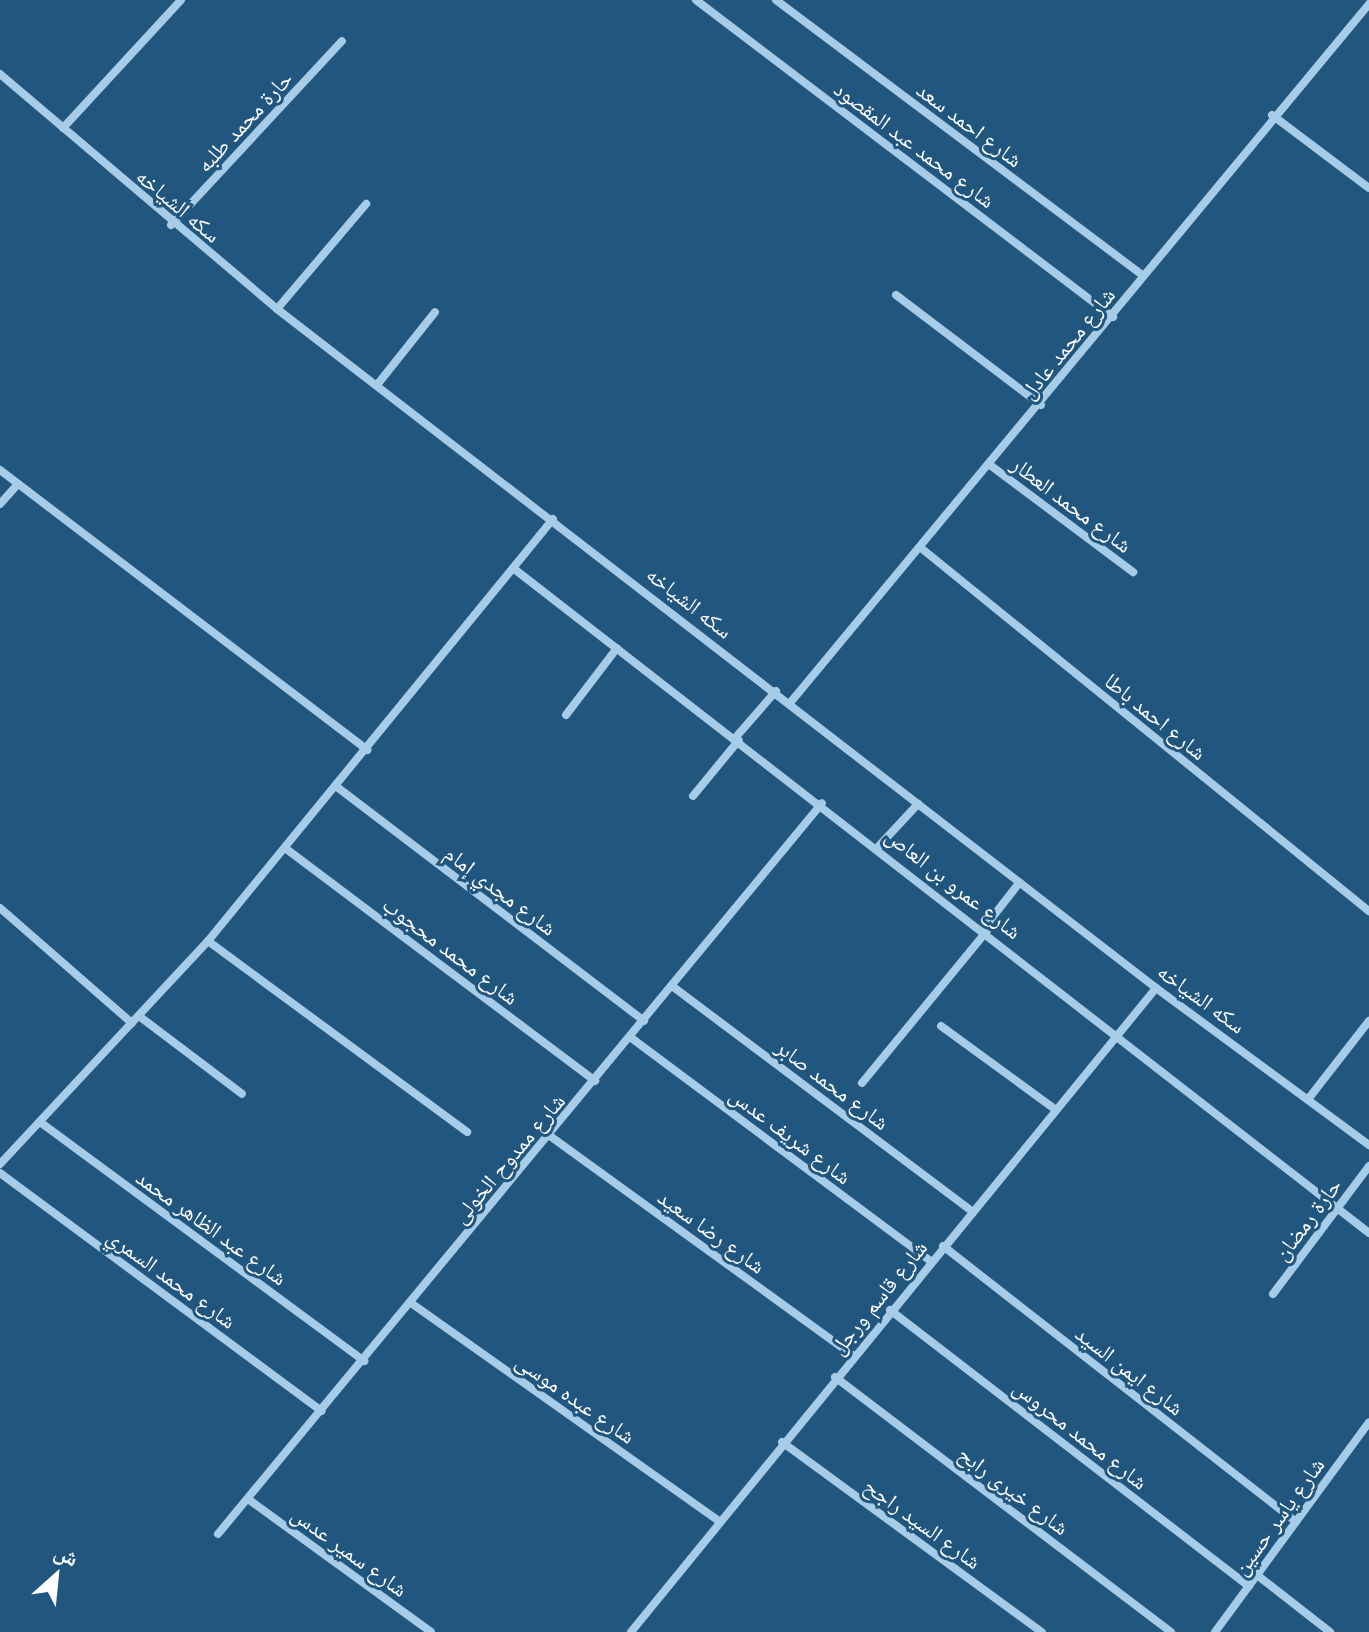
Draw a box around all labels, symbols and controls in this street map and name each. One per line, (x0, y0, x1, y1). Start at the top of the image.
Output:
street label: حارة محمد طلبه (191, 65, 297, 177)
street label: شارع محمد عبد المقصود (829, 75, 1001, 213)
street label: شارع احمد سعد (912, 76, 1028, 172)
street label: سكه الشياخه (131, 162, 227, 248)
street label: شارع محمد عادل (1014, 282, 1120, 404)
street label: شارع محمد العطار (1007, 450, 1137, 558)
street label: سكه الشياخه (642, 560, 738, 644)
street label: شارع احمد باطا (1100, 667, 1212, 765)
street label: شارع عمرو بن العاص (881, 822, 1027, 944)
street label: شارع مجدي إمام (440, 839, 562, 941)
street label: شارع محمد محجوب (378, 890, 524, 1010)
street label: سكه الشياخه (1153, 957, 1251, 1039)
street label: شارع محمد صابر (771, 1033, 895, 1135)
street label: شارع شريف عدس (725, 1081, 857, 1189)
street label: شارع ممدوح الخولى (446, 1088, 570, 1228)
street label: شارع عبد الظاهر محمد (131, 1163, 293, 1291)
street label: حارة رمضان (1267, 1172, 1347, 1266)
street label: شارع رضا سعيد (653, 1183, 771, 1279)
street label: شارع محمد السمري (102, 1222, 242, 1334)
street label: شارع قاسم ورجل (824, 1234, 932, 1360)
street label: شارع ايمن السيد (1070, 1319, 1190, 1421)
street label: شارع عبده موسى (511, 1347, 641, 1449)
street label: شارع محمد محروس (1009, 1373, 1153, 1495)
street label: شارع خيرى رابح (953, 1440, 1075, 1540)
street label: شارع ياسر حسين (1227, 1452, 1329, 1580)
street label: شارع السيد راجح (859, 1472, 987, 1574)
street label: شارع سمير عدس (287, 1500, 413, 1602)
north arrow (16, 1536, 96, 1616)
text: ش (51, 1537, 84, 1571)

